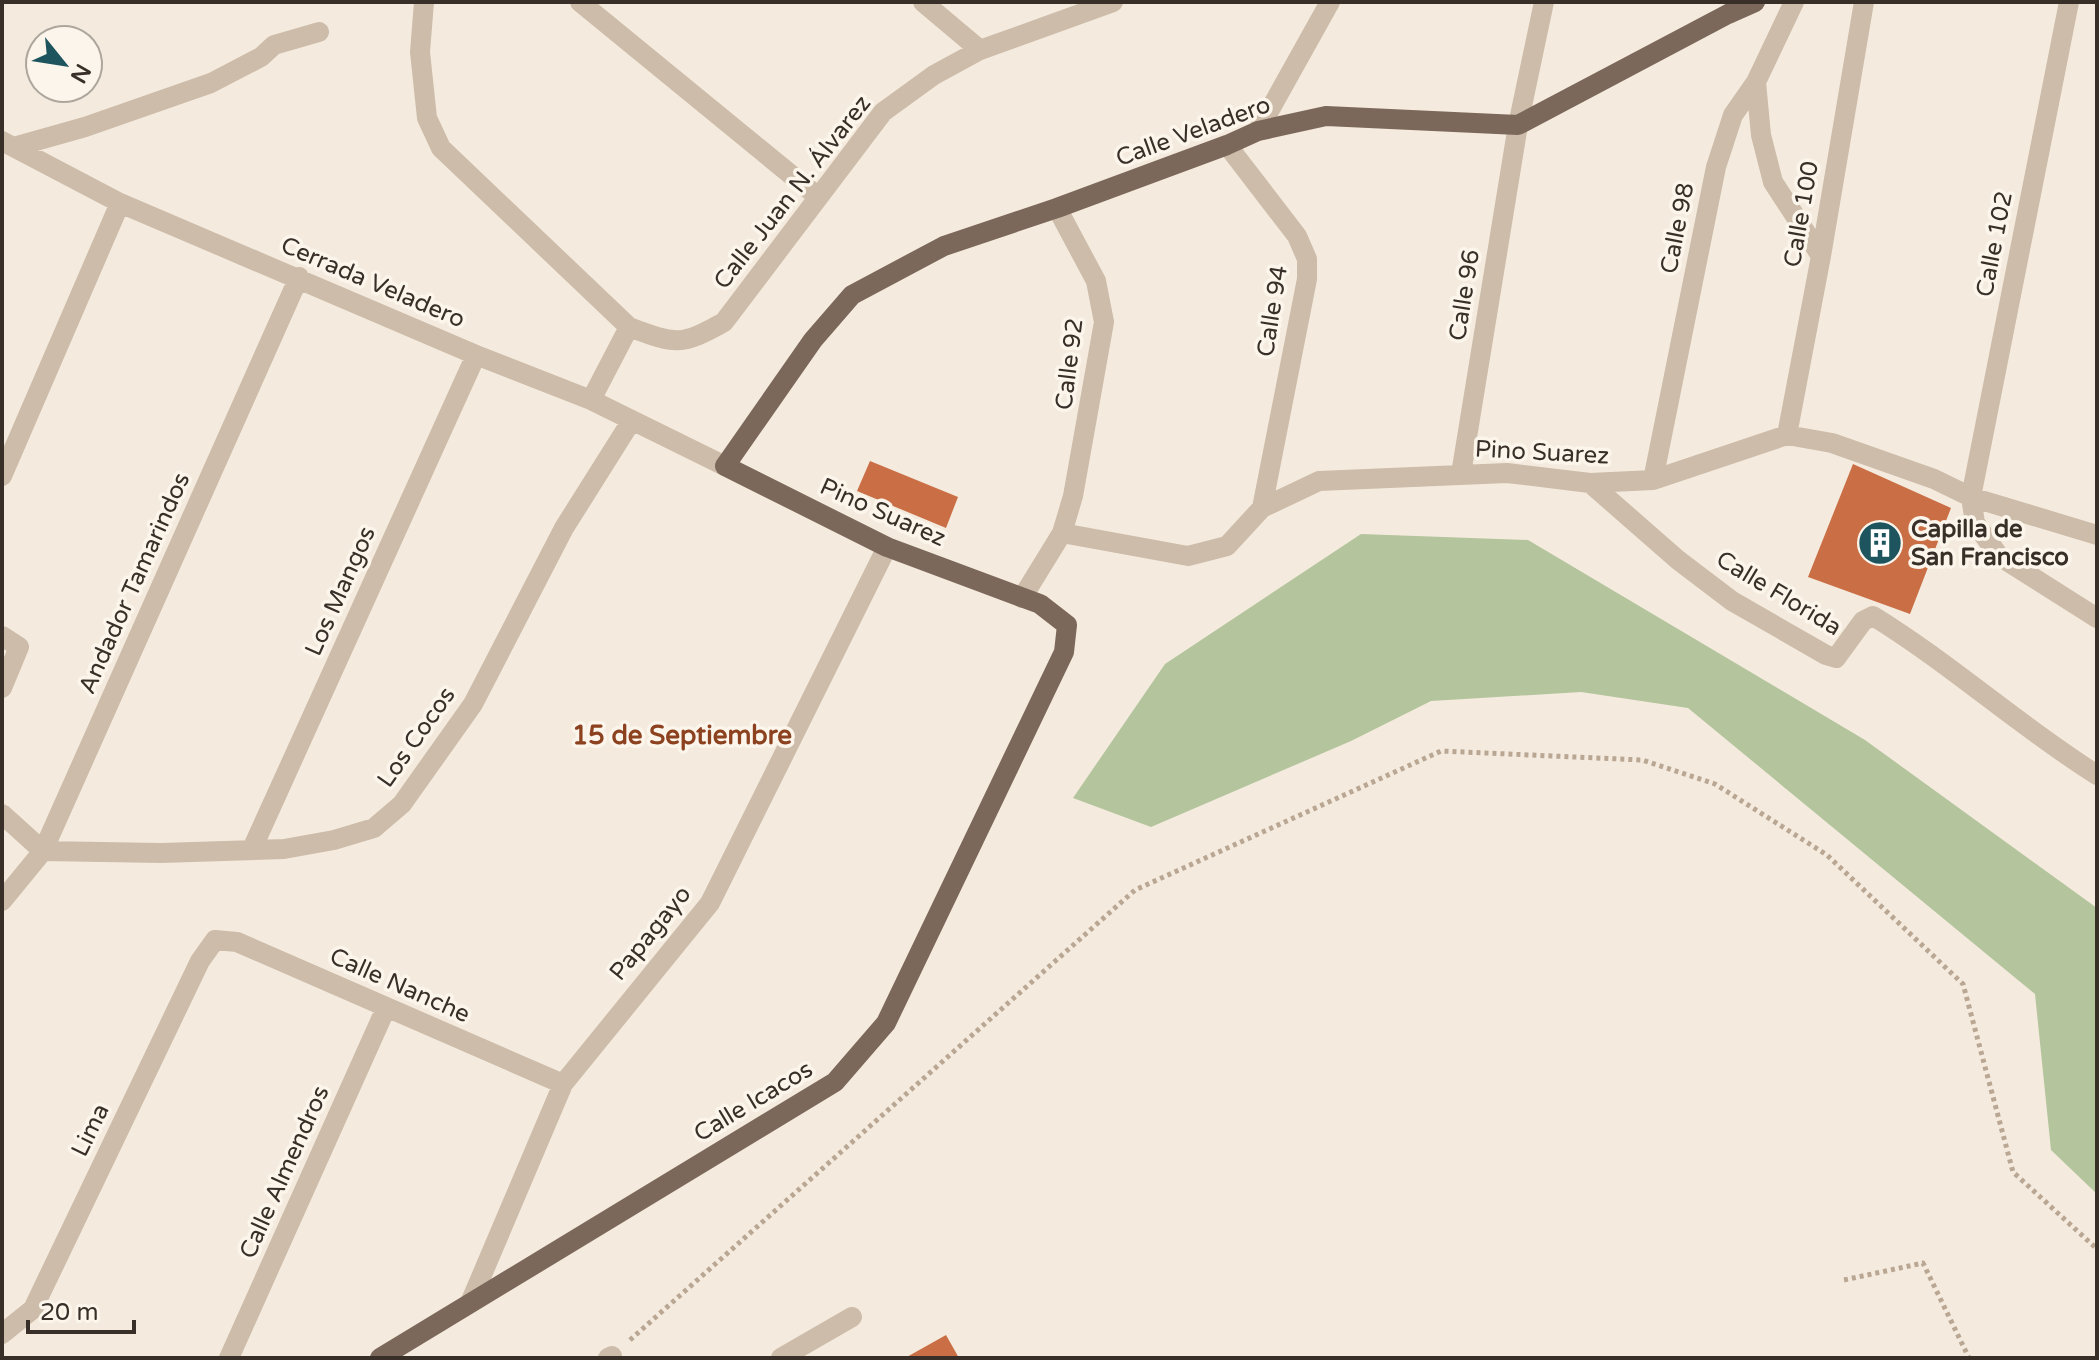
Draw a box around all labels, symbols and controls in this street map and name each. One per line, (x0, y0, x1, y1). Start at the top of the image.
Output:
north arrow (24, 24, 104, 104)
text: N (65, 59, 96, 88)
street label: Calle Juan N. Álvarez (707, 89, 877, 295)
street label: Calle Veladero (1112, 90, 1274, 173)
street label: Calle 100 (1778, 159, 1825, 269)
street label: Calle 98 (1654, 180, 1701, 276)
street label: Calle 102 (1970, 189, 2019, 299)
street label: Cerrada Veladero (276, 231, 469, 334)
street label: Calle 96 (1443, 247, 1486, 343)
street label: Calle 94 (1251, 263, 1294, 359)
street label: Calle 92 (1049, 317, 1089, 412)
street label: Pino Suarez (1474, 435, 1610, 470)
street label: Andador Tamarindos (73, 468, 196, 698)
street label: Pino Suarez (816, 472, 950, 553)
place label: Capilla de San Francisco (1911, 515, 2069, 572)
building icon: Capilla de San Francisco (1856, 519, 1904, 567)
street label: Los Mangos (299, 522, 382, 660)
street label: Calle Florida (1711, 545, 1847, 642)
street label: Los Cocos (371, 682, 462, 793)
district label: 15 de Septiembre (572, 720, 792, 751)
street label: Papagayo (603, 880, 697, 986)
street label: Calle Nanche (325, 942, 474, 1029)
street label: Calle Icacos (689, 1055, 818, 1148)
street label: Calle Almendros (233, 1081, 336, 1263)
street label: Lima (65, 1099, 116, 1161)
scale bar (28, 1284, 134, 1334)
text: 20 m (40, 1298, 98, 1327)

